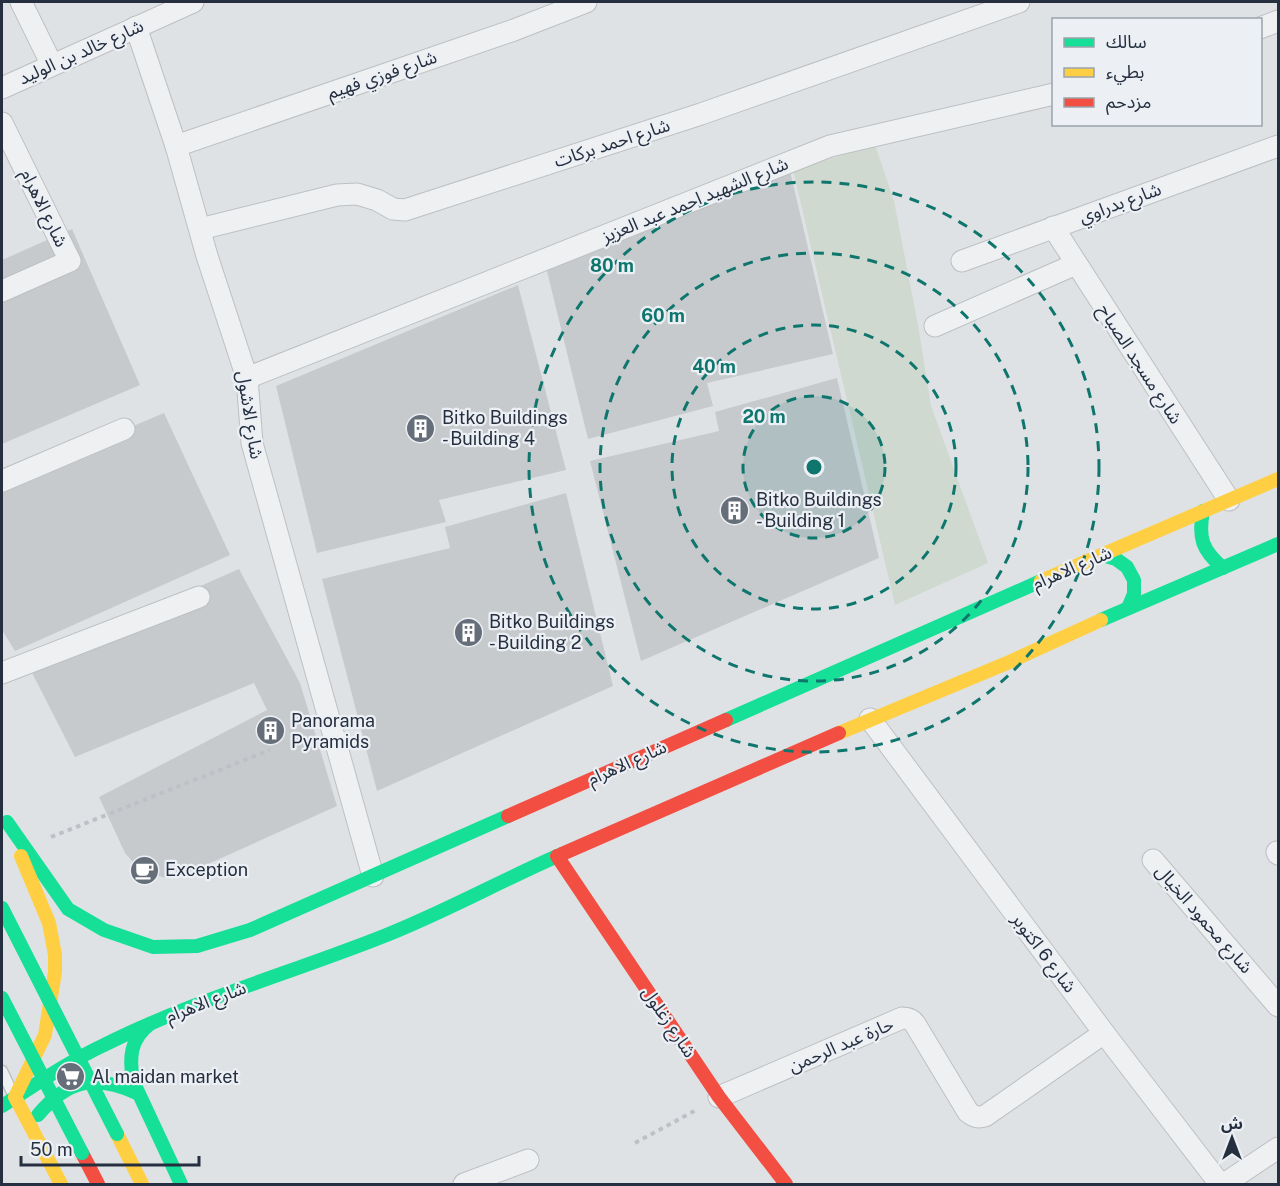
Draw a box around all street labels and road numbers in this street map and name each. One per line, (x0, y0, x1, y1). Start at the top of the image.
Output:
street label: شارع خالد بن الوليد (15, 15, 148, 92)
street label: شارع فوزي فهيم (324, 46, 441, 107)
street label: شارع احمد بركات (551, 114, 674, 175)
street label: شارع الشهيد احمد عبد العزيز (598, 152, 793, 251)
street label: شارع الاهرام (13, 165, 72, 252)
street label: شارع بدراوي (1076, 178, 1165, 231)
street label: شارع مسجد الصباح (1091, 300, 1187, 430)
street label: شارع الاشول (229, 369, 268, 461)
street label: شارع الاهرام (1029, 541, 1116, 597)
street label: شارع الاهرام (584, 736, 671, 793)
street label: شارع محمود الخيال (1148, 860, 1257, 980)
street label: شارع 6 اكتوبر (1004, 908, 1081, 999)
street label: شارع الاهرام (163, 977, 250, 1030)
street label: شارع زغلول (635, 982, 701, 1063)
street label: حارة عبد الرحمن (785, 1013, 897, 1077)

